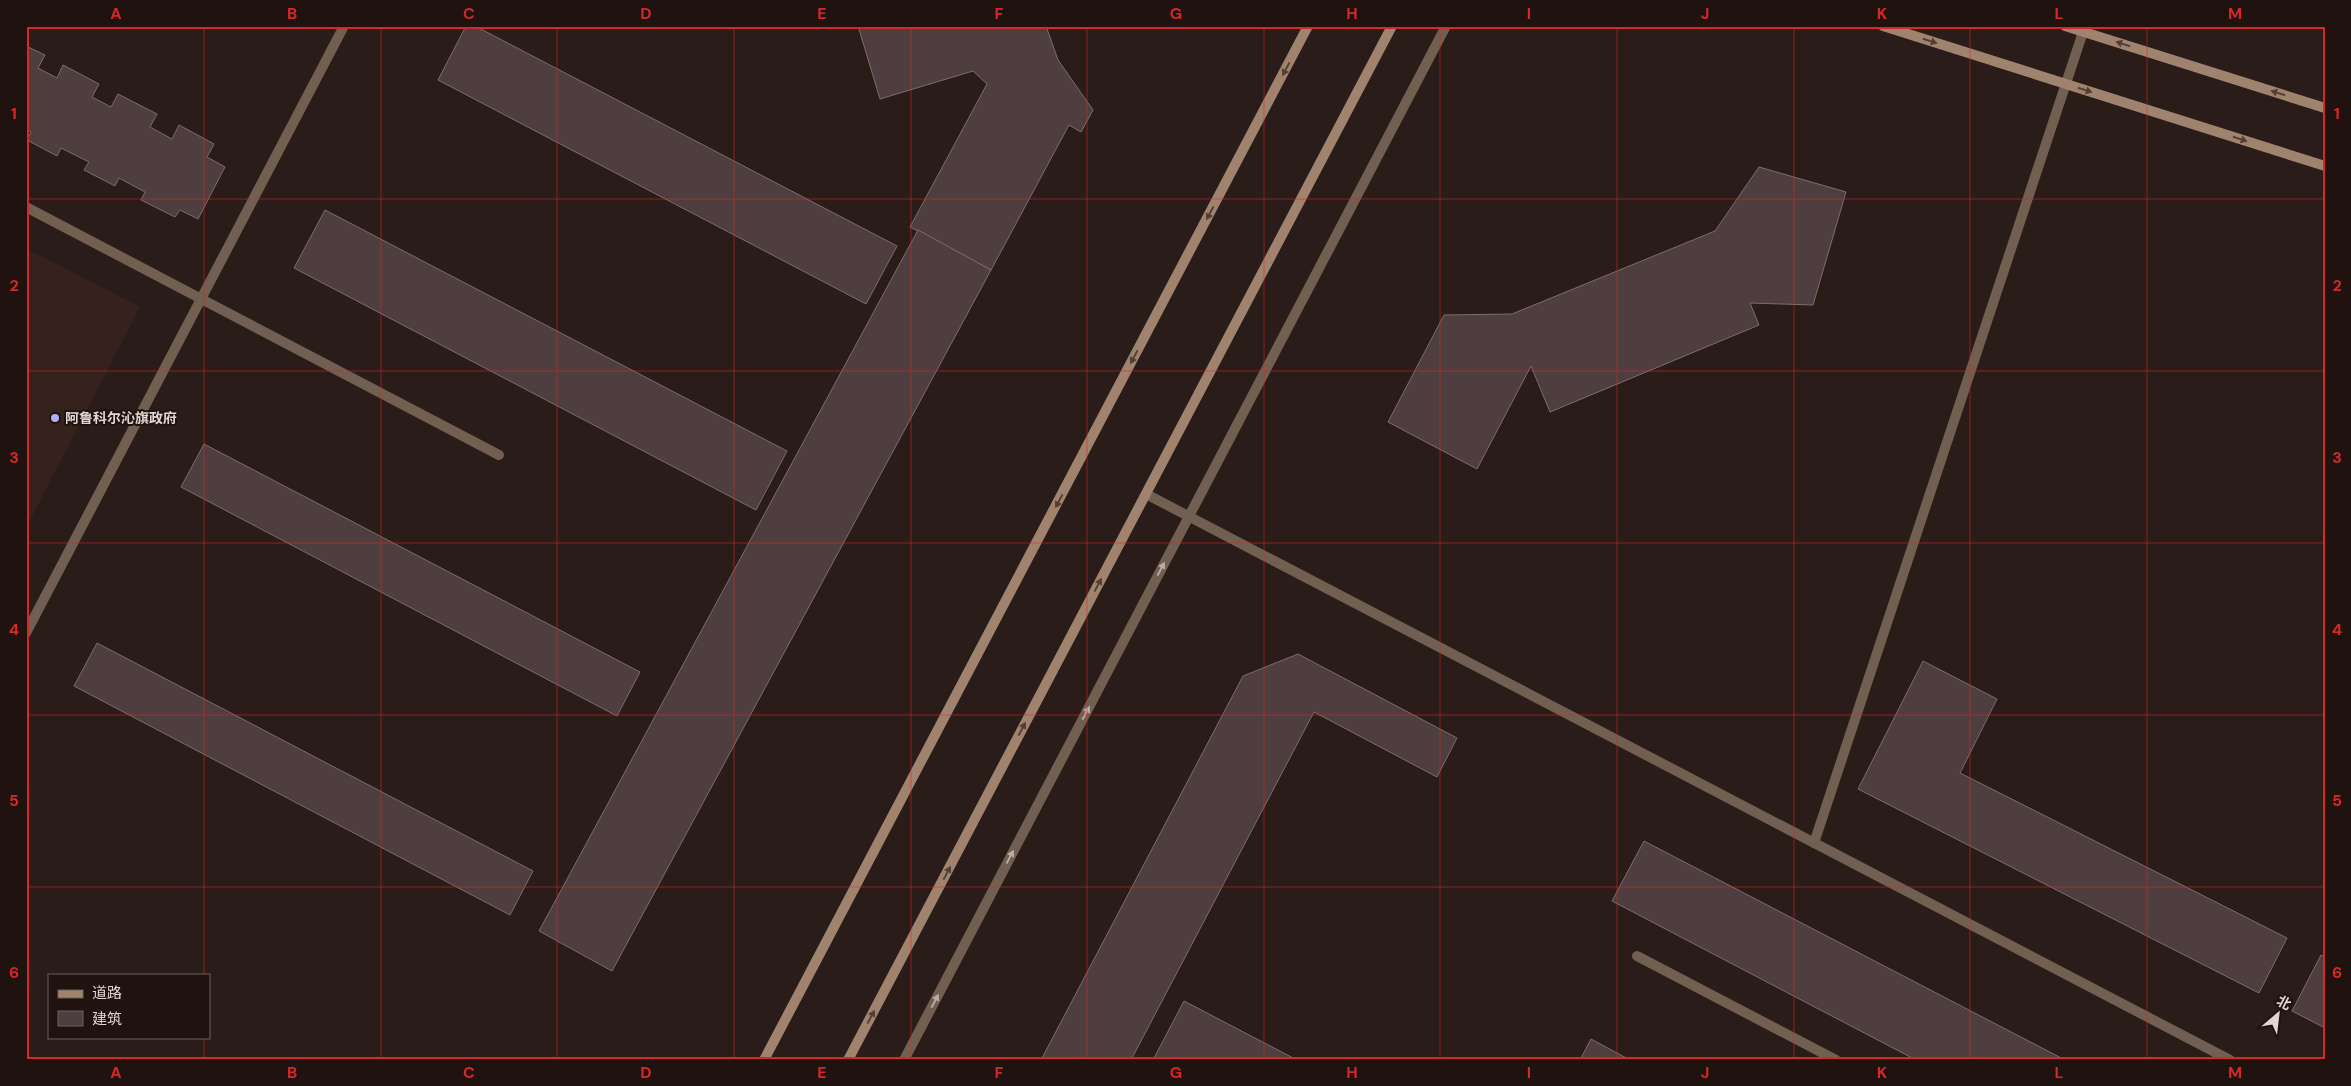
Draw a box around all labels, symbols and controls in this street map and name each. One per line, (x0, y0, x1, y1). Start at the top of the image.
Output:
text: A (110, 3, 122, 24)
text: B (287, 3, 297, 24)
text: C (463, 3, 475, 24)
text: D (640, 3, 652, 24)
text: E (817, 3, 827, 24)
text: F (995, 3, 1004, 24)
text: G (1170, 3, 1182, 24)
text: H (1346, 3, 1358, 24)
text: I (1527, 3, 1531, 24)
text: J (1701, 3, 1709, 24)
text: K (1877, 3, 1888, 24)
text: L (2055, 3, 2064, 24)
text: M (2228, 3, 2242, 24)
one-way arrow (1922, 38, 1937, 45)
one-way arrow (2115, 40, 2130, 48)
one-way arrow (1282, 62, 1290, 77)
one-way arrow (2077, 87, 2092, 94)
one-way arrow (2271, 89, 2286, 96)
text: 1 (11, 103, 17, 124)
text: 1 (2334, 103, 2340, 124)
one-way arrow (2232, 135, 2247, 143)
one-way arrow (1206, 206, 1214, 220)
text: 2 (9, 275, 19, 296)
text: 2 (2332, 275, 2342, 296)
one-way arrow (1130, 350, 1138, 364)
place label: 阿鲁科尔沁旗政府 (65, 409, 177, 427)
marker: 阿鲁科尔沁旗政府 (49, 412, 61, 424)
text: 3 (9, 447, 19, 468)
text: 3 (2332, 447, 2342, 468)
one-way arrow (1055, 494, 1063, 508)
one-way arrow (1157, 562, 1165, 577)
one-way arrow (1094, 578, 1102, 592)
text: 4 (9, 619, 19, 640)
text: 4 (2332, 619, 2342, 640)
one-way arrow (1082, 706, 1090, 720)
one-way arrow (1018, 722, 1026, 736)
text: 5 (9, 790, 19, 811)
text: 5 (2332, 790, 2342, 811)
one-way arrow (1006, 850, 1014, 864)
one-way arrow (943, 866, 951, 880)
text: 6 (9, 962, 19, 983)
text: 6 (2332, 962, 2342, 983)
legend (48, 974, 210, 1038)
text: 道路 (92, 983, 122, 1003)
north arrow (2254, 988, 2304, 1038)
text: 北 (2274, 991, 2295, 1014)
one-way arrow (931, 994, 939, 1008)
text: 建筑 (92, 1009, 122, 1029)
one-way arrow (867, 1009, 875, 1024)
text: A (110, 1062, 122, 1083)
text: B (287, 1062, 297, 1083)
text: C (463, 1062, 475, 1083)
text: D (640, 1062, 652, 1083)
text: E (817, 1062, 827, 1083)
text: F (995, 1062, 1004, 1083)
text: G (1170, 1062, 1182, 1083)
text: H (1346, 1062, 1358, 1083)
text: I (1527, 1062, 1531, 1083)
text: J (1701, 1062, 1709, 1083)
text: K (1877, 1062, 1888, 1083)
text: L (2055, 1062, 2064, 1083)
text: M (2228, 1062, 2242, 1083)

